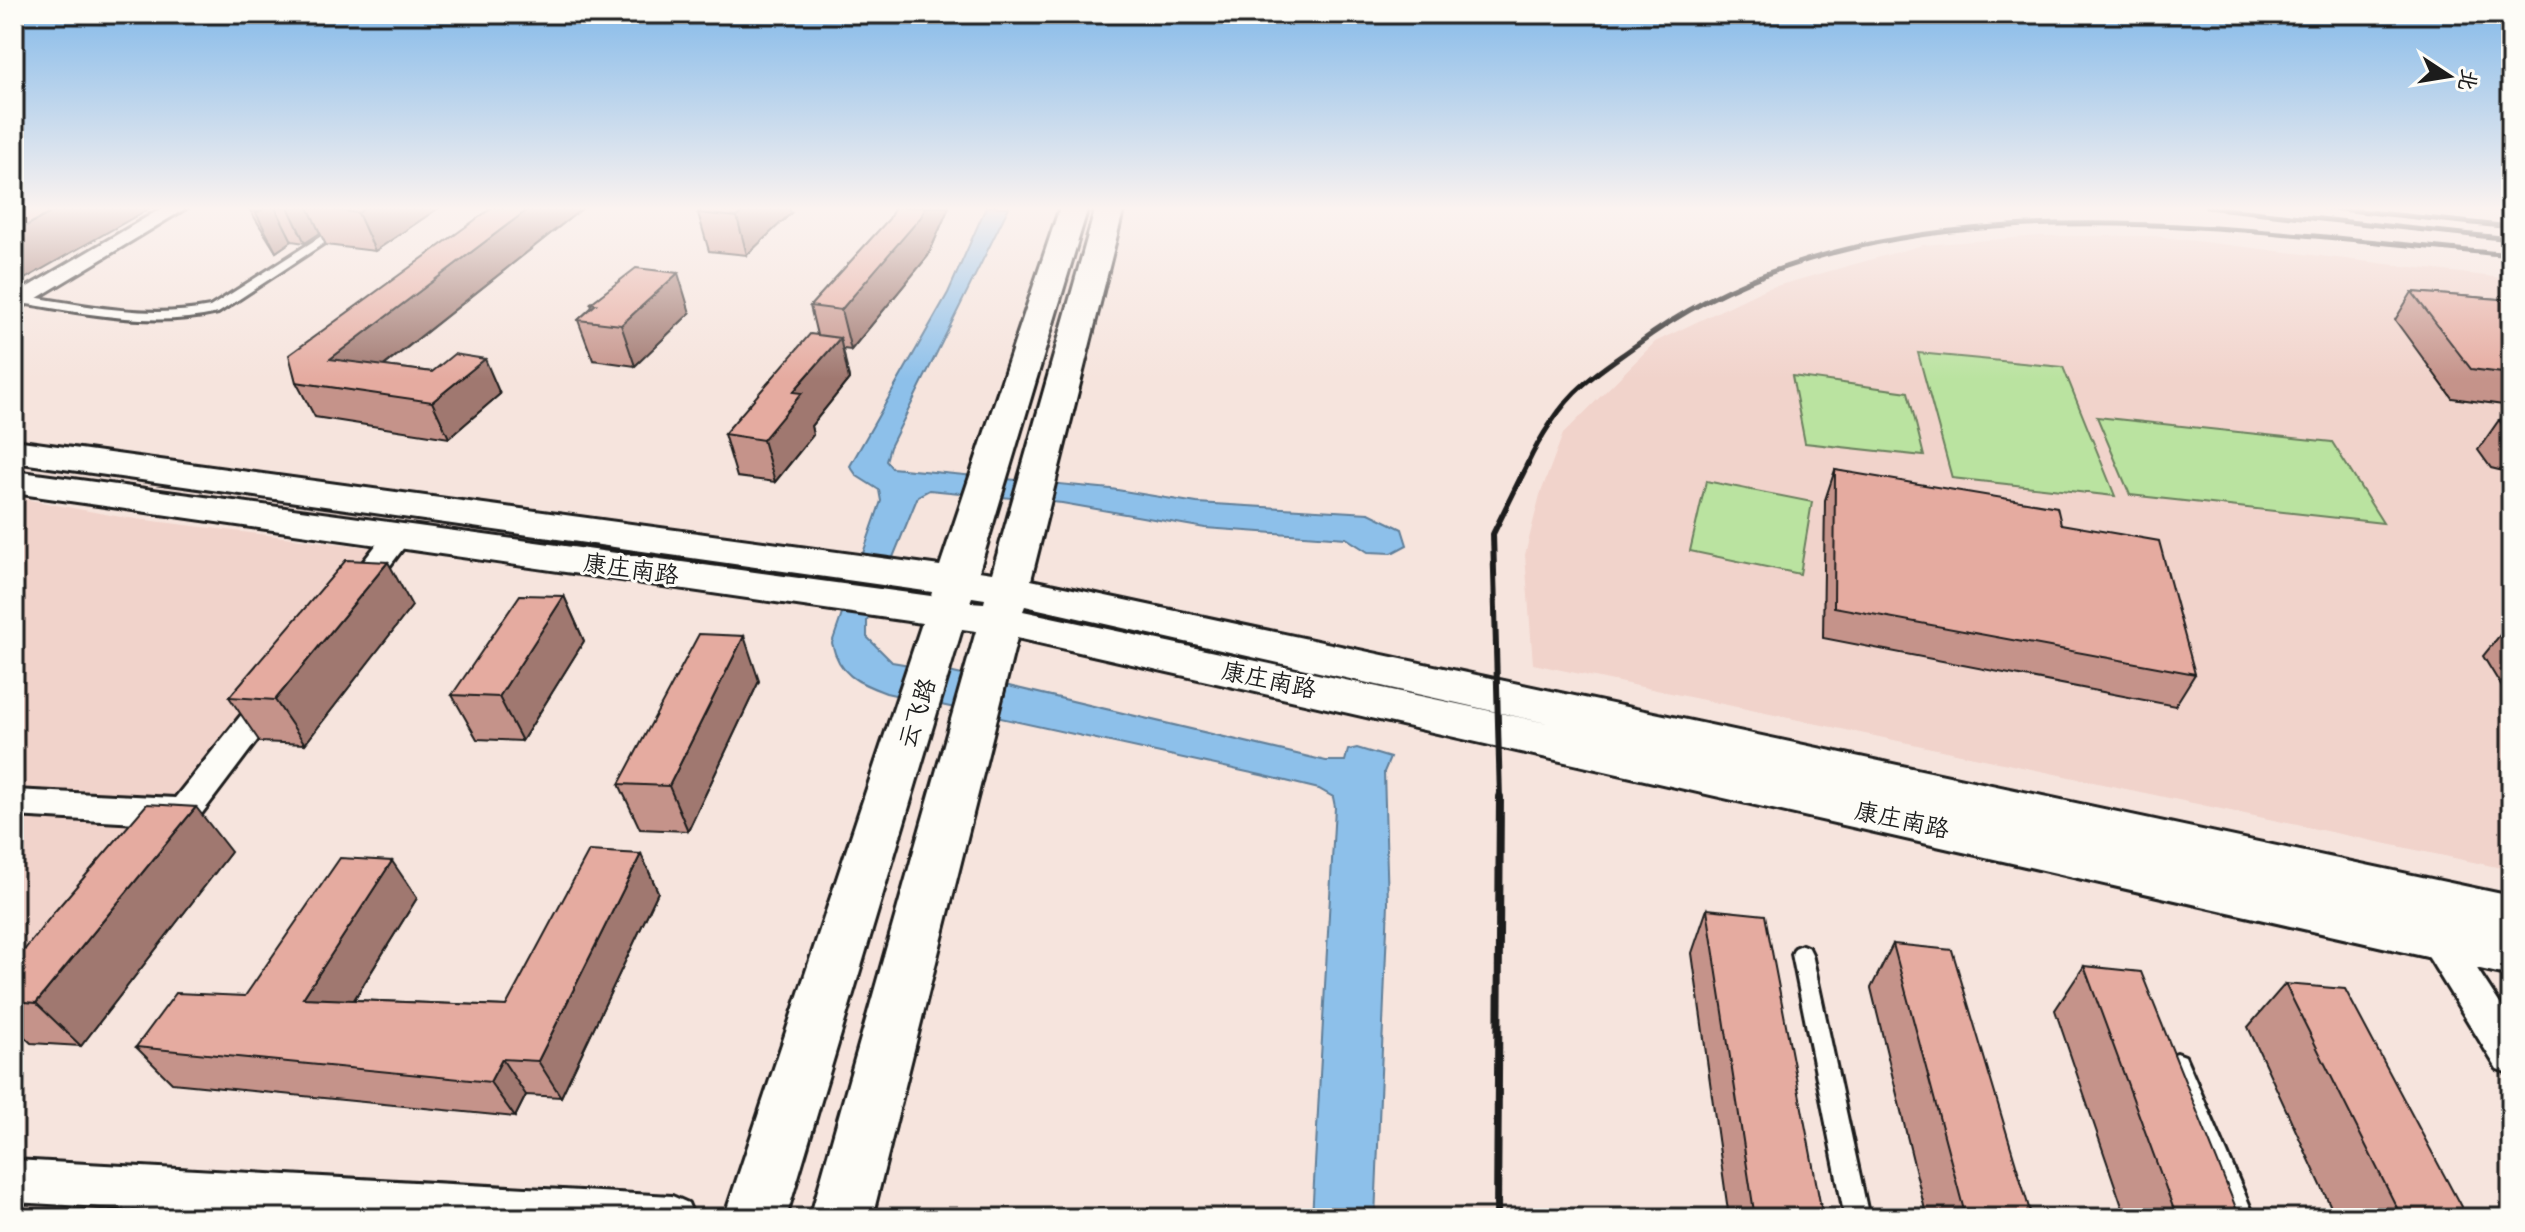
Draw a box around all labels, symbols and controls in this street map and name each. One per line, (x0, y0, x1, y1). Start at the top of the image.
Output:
north arrow (2409, 36, 2489, 116)
text: 北 (2448, 65, 2483, 93)
street label: 康庄南路 (581, 548, 680, 595)
street label: 康庄南路 (1218, 656, 1319, 710)
street label: 云飞路 (893, 674, 947, 753)
street label: 康庄南路 (1851, 796, 1952, 850)

